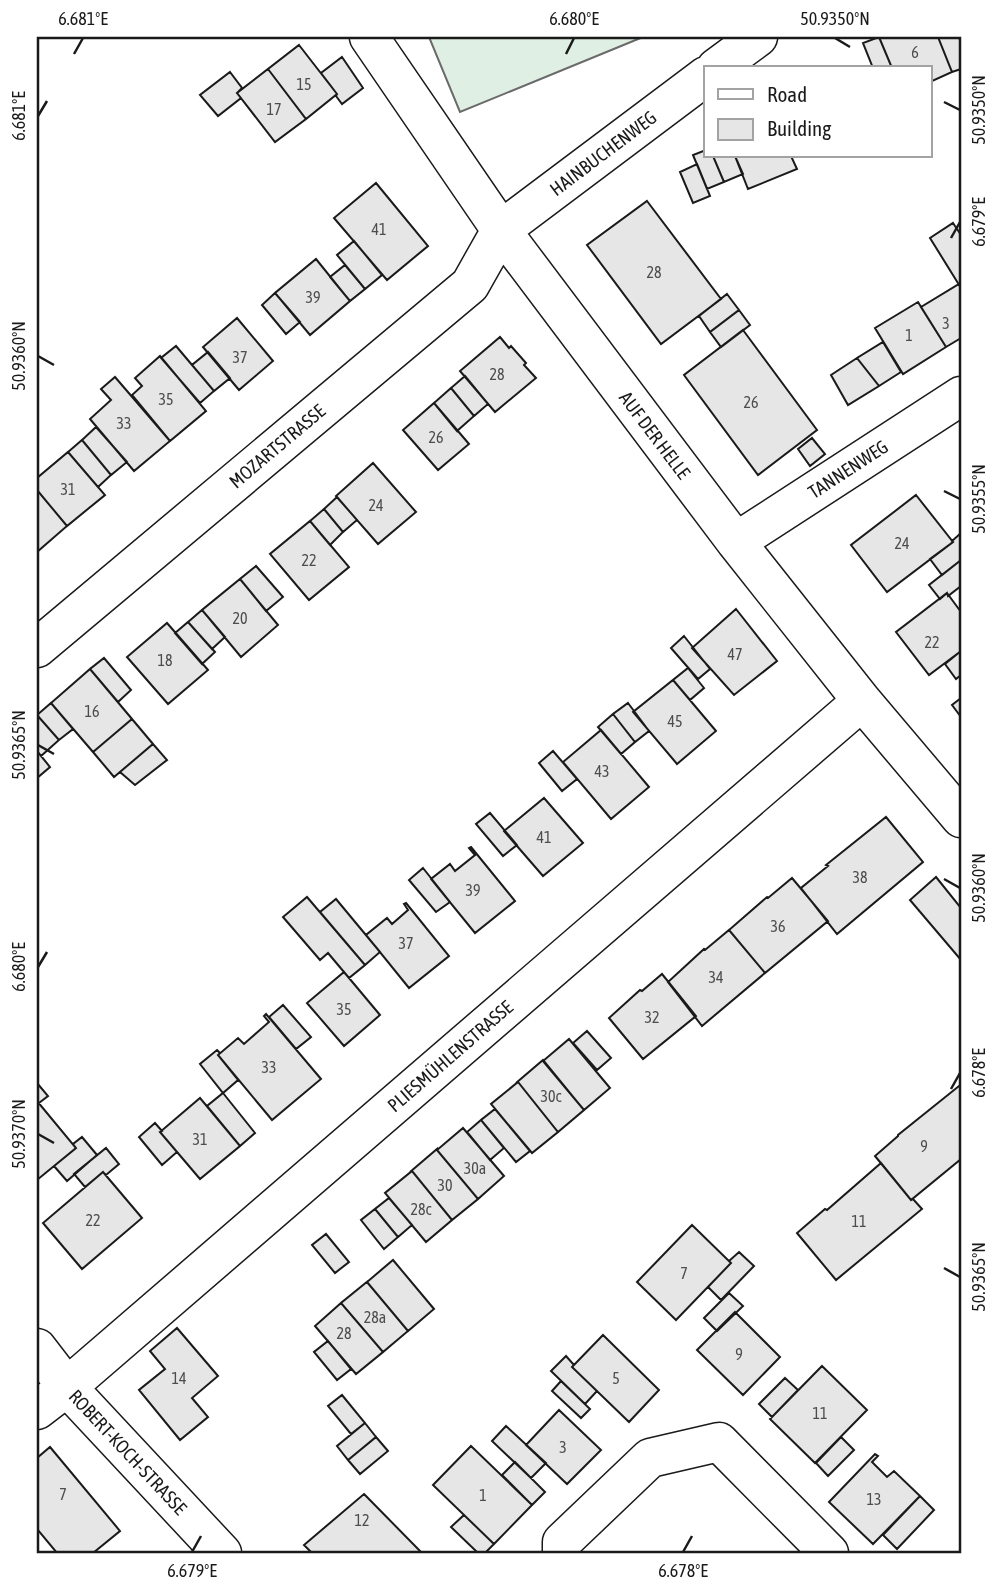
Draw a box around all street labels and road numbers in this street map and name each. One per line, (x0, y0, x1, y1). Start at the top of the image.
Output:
street label: HAINBUCHENWEG (545, 106, 661, 200)
street label: AUF DER HELLE (615, 387, 695, 483)
street label: MOZARTSTRASSE (225, 400, 329, 492)
street label: TANNENWEG (804, 435, 892, 503)
street label: PLIESMÜHLENSTRASSE (383, 996, 517, 1116)
street label: ROBERT-KOCH-STRASSE (65, 1385, 191, 1519)

